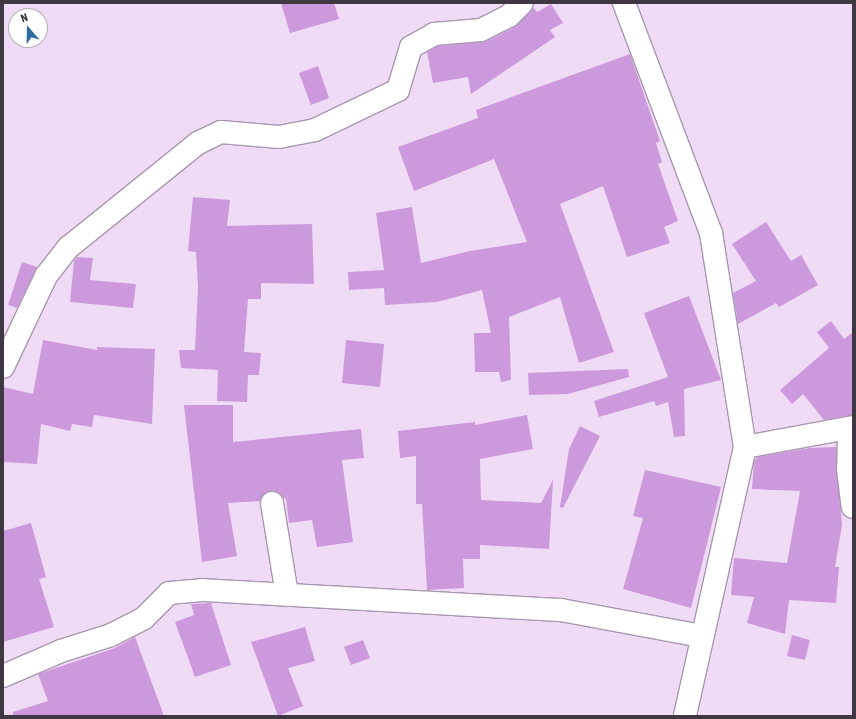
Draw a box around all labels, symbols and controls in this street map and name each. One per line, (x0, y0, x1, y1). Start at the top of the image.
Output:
north arrow (8, 8, 48, 48)
text: N (19, 11, 29, 24)

